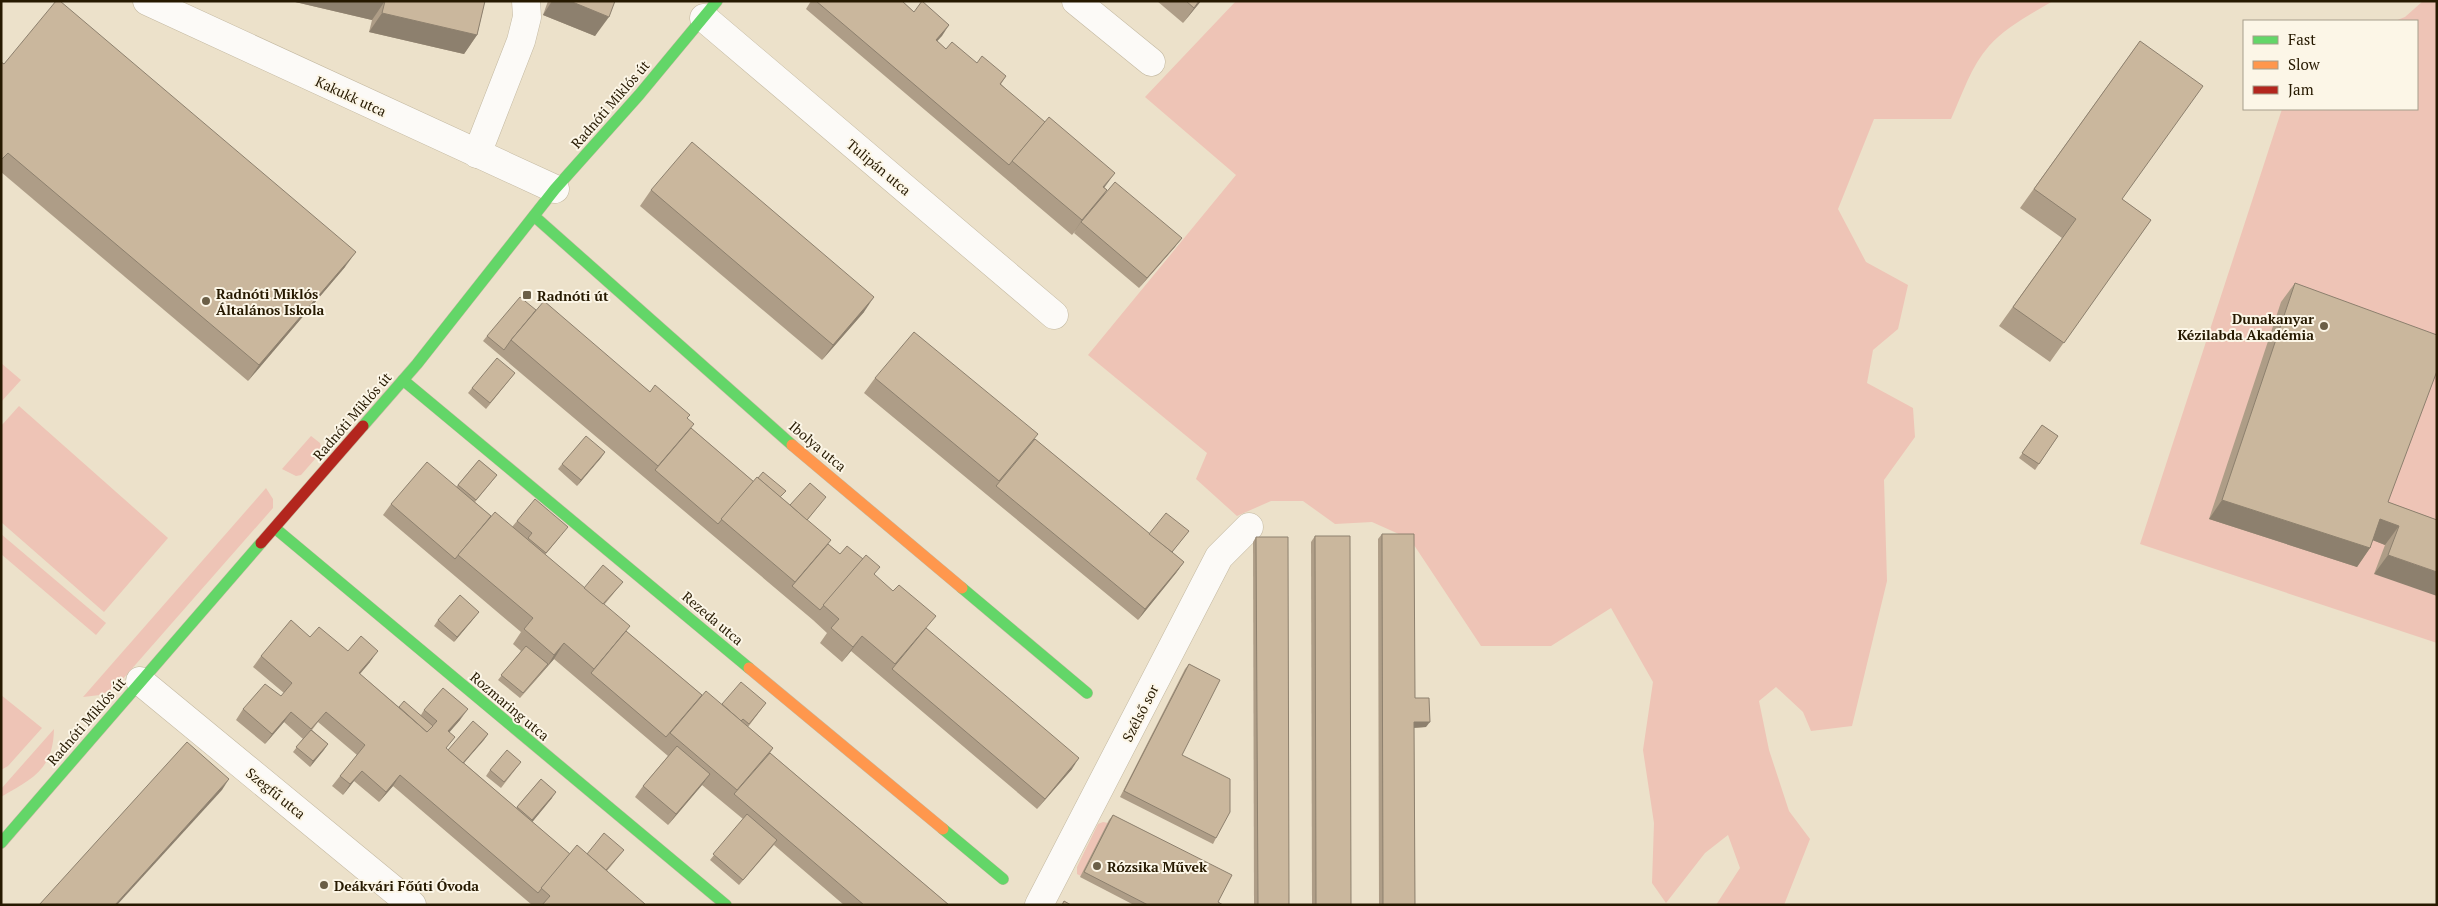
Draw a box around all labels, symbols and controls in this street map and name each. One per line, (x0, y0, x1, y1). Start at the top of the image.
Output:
legend (2243, 20, 2418, 110)
text: Fast (2288, 29, 2316, 49)
text: Slow (2288, 54, 2321, 74)
street label: Radnóti Miklós út (567, 55, 654, 152)
street label: Kakukk utca (313, 71, 389, 121)
text: Jam (2288, 79, 2314, 99)
street label: Tulipán utca (843, 135, 915, 199)
place label: Radnóti Miklós Általános Iskola (216, 284, 325, 319)
place label: Radnóti út (537, 286, 609, 305)
marker: Radnóti út (521, 289, 533, 301)
marker: Radnóti Miklós Általános Iskola (200, 295, 212, 307)
place label: Dunakanyar Kézilabda Akadémia (2177, 309, 2314, 344)
marker: Dunakanyar Kézilabda Akadémia (2318, 320, 2330, 332)
street label: Radnóti Miklós út (309, 367, 396, 464)
street label: Ibolya utca (786, 417, 850, 475)
street label: Rezeda utca (678, 587, 748, 649)
street label: Rozmaring utca (466, 667, 554, 745)
street label: Radnóti Miklós út (43, 672, 130, 769)
street label: Szélső sor (1118, 681, 1163, 745)
street label: Szegfű utca (242, 763, 310, 823)
place label: Rózsika Művek (1107, 857, 1208, 876)
marker: Rózsika Művek (1091, 860, 1103, 872)
place label: Deákvári Főúti Óvoda (334, 876, 479, 895)
marker: Deákvári Főúti Óvoda (318, 879, 330, 891)

